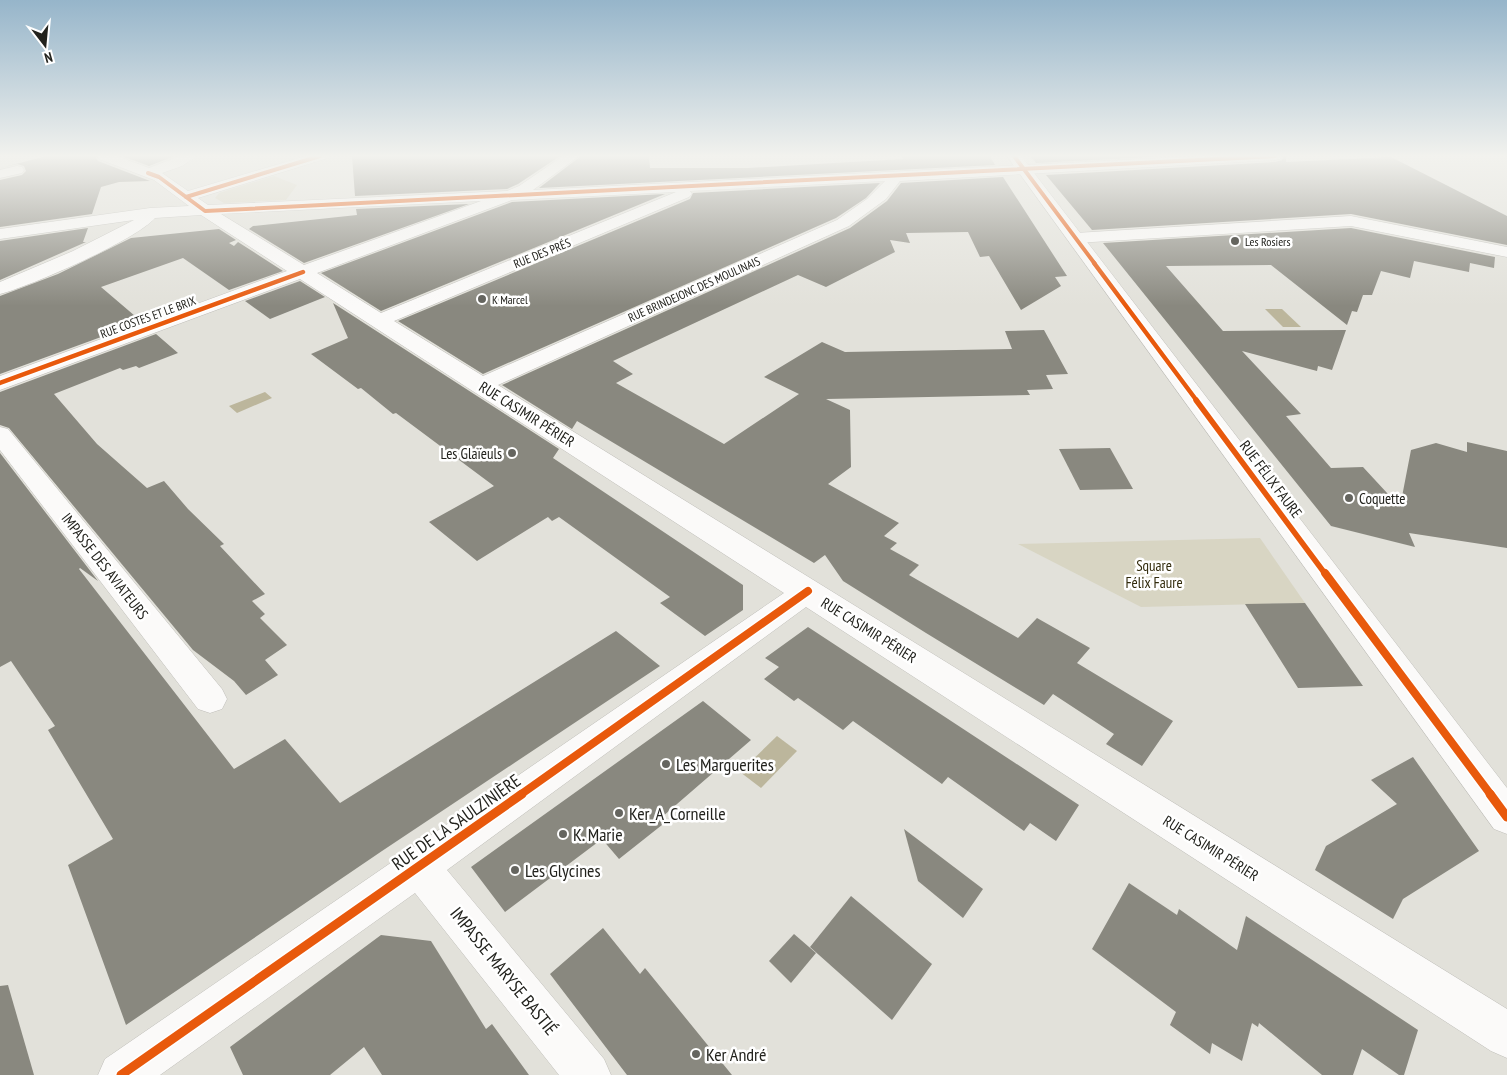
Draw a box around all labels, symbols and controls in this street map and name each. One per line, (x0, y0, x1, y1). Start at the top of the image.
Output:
north arrow (20, 20, 70, 70)
text: N (42, 48, 55, 67)
place label: Les Rosiers (1245, 234, 1290, 249)
street label: RUE DES PRÉS (511, 235, 573, 271)
marker: Les Rosiers (1229, 235, 1241, 247)
street label: RUE BRINDEJONC DES MOULINAIS (626, 253, 762, 325)
place label: K Marcel (492, 292, 528, 307)
street label: RUE COSTES ET LE BRIX (98, 293, 198, 341)
marker: K Marcel (476, 293, 488, 305)
street label: RUE CASIMIR PÉRIER (476, 377, 578, 451)
street label: RUE FÉLIX FAURE (1236, 437, 1306, 521)
place label: Les Glaïeuls (441, 444, 502, 463)
marker: Les Glaïeuls (506, 447, 518, 459)
place label: Coquette (1359, 489, 1405, 508)
marker: Coquette (1343, 492, 1355, 504)
street label: IMPASSE DES AVIATEURS (58, 509, 152, 623)
park label: Square Félix Faure (1125, 556, 1183, 592)
street label: RUE CASIMIR PÉRIER (818, 593, 920, 667)
place label: Les Marguerites (676, 753, 774, 776)
marker: Les Marguerites (660, 758, 672, 770)
street label: RUE DE LA SAULZINIÈRE (387, 769, 525, 875)
place label: Ker_A_Corneille (629, 802, 726, 825)
marker: Ker_A_Corneille (613, 807, 625, 819)
street label: RUE CASIMIR PÉRIER (1160, 811, 1262, 885)
place label: K. Marie (573, 823, 623, 846)
marker: K. Marie (557, 828, 569, 840)
place label: Les Glycines (525, 859, 601, 882)
marker: Les Glycines (509, 864, 521, 876)
street label: IMPASSE MARYSE BASTIÉ (445, 902, 563, 1040)
place label: Ker André (706, 1043, 766, 1066)
marker: Ker André (690, 1048, 702, 1060)

